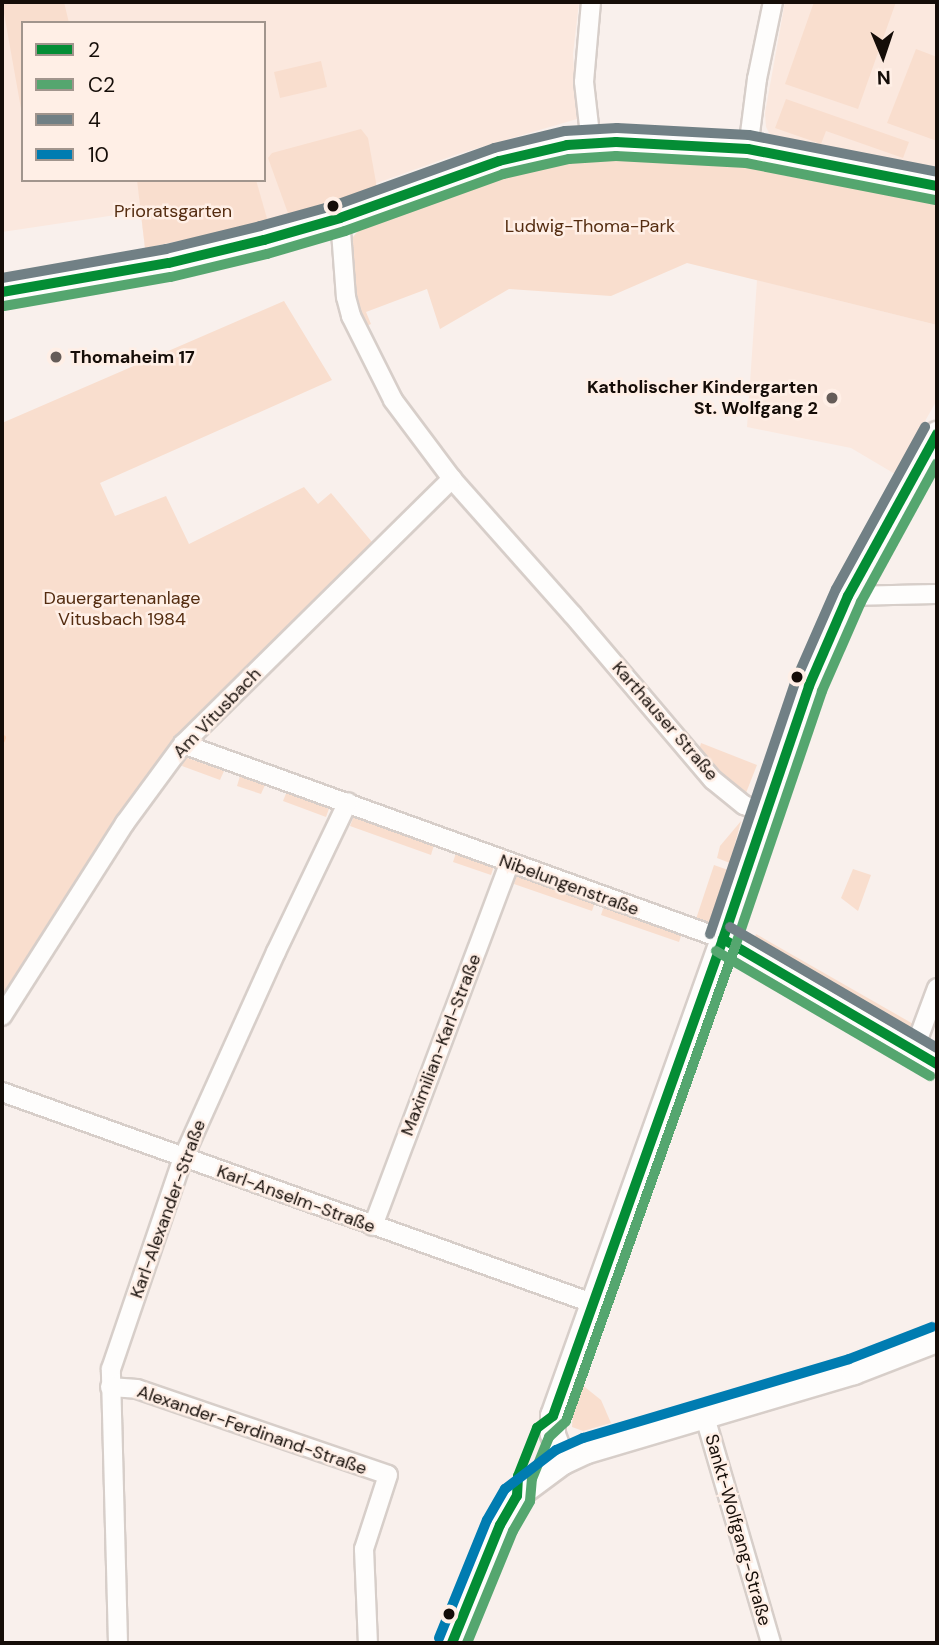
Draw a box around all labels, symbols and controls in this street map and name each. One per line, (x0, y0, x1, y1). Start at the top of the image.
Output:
legend (21, 21, 266, 182)
north arrow (848, 21, 918, 91)
text: 2 (88, 36, 100, 64)
text: N (876, 65, 891, 90)
text: C2 (88, 71, 115, 99)
text: 4 (88, 106, 101, 134)
text: 10 (88, 141, 109, 169)
unlabelled marker (326, 199, 340, 213)
park label: Prioratsgarten (114, 200, 232, 222)
park label: Ludwig-Thoma-Park (505, 215, 675, 237)
place label: Thomaheim 17 (70, 346, 195, 368)
marker: Thomaheim 17 (48, 349, 64, 365)
place label: Katholischer Kindergarten St. Wolfgang 2 (587, 377, 818, 420)
marker: Katholischer Kindergarten St. Wolfgang 2 (824, 390, 840, 406)
park label: Dauergartenanlage Vitusbach 1984 (44, 588, 200, 630)
street label: Karthauser Straße (607, 657, 723, 785)
street label: Am Vitusbach (169, 663, 265, 763)
unlabelled marker (790, 670, 804, 684)
street label: Nibelungenstraße (496, 850, 642, 920)
street label: Maximilian-Karl-Straße (396, 951, 486, 1139)
street label: Karl-Alexander-Straße (126, 1117, 210, 1301)
street label: Karl-Anselm-Straße (214, 1160, 378, 1238)
street label: Alexander-Ferdinand-Straße (134, 1380, 370, 1480)
street label: Sankt-Wolfgang-Straße (700, 1432, 776, 1628)
unlabelled marker (442, 1607, 456, 1621)

